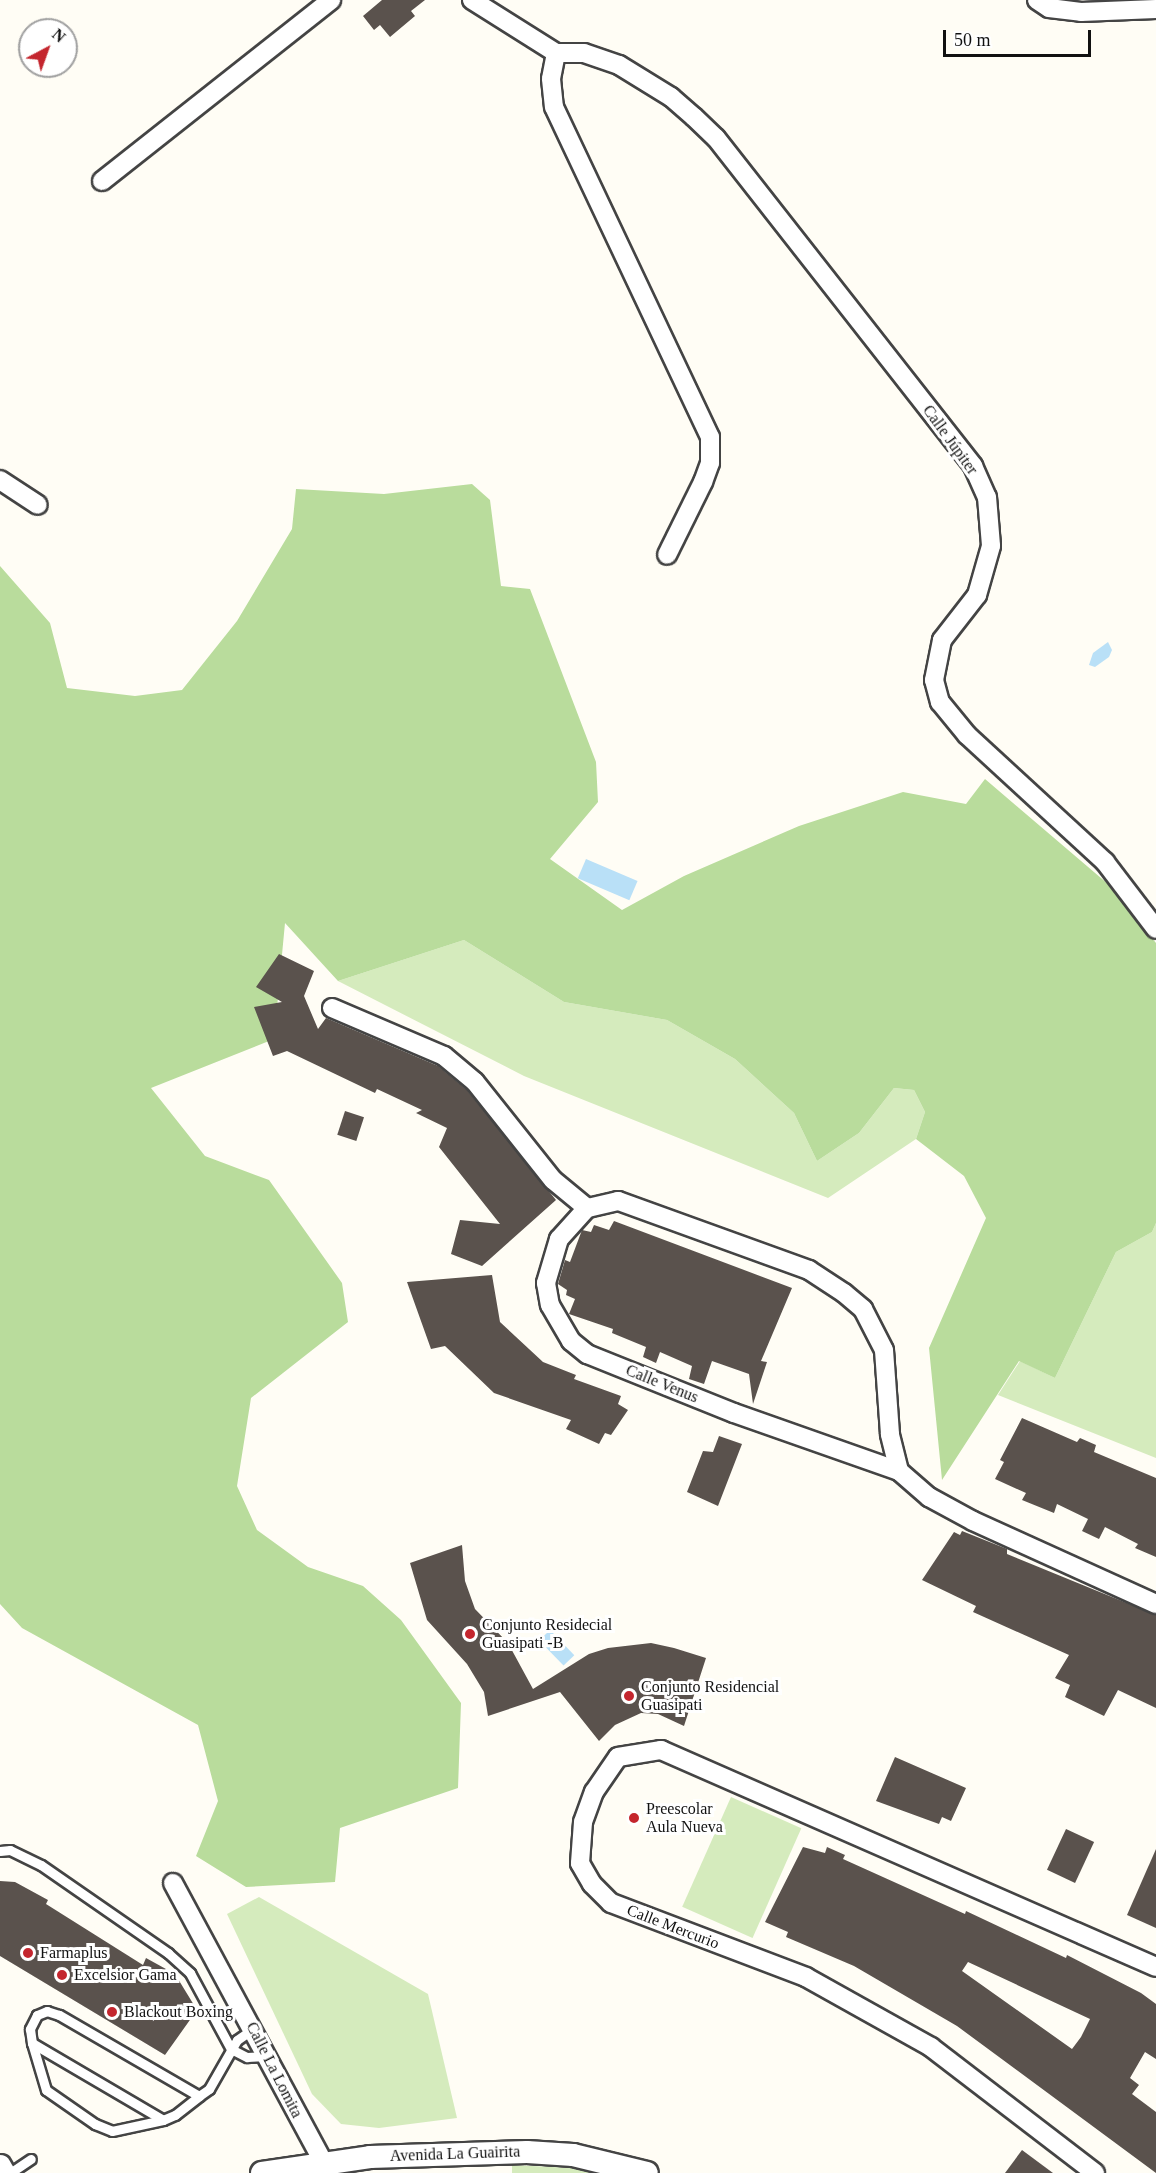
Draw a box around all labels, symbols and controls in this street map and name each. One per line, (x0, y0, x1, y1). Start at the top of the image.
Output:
north arrow (18, 18, 78, 78)
scale bar (946, 18, 1094, 56)
text: N (49, 25, 69, 46)
text: 50 m (954, 30, 991, 50)
street label: Calle Júpiter (918, 401, 982, 479)
street label: Calle Venus (623, 1361, 701, 1407)
place label: Conjunto Residecial Guasipati -B (482, 1615, 612, 1653)
marker: Conjunto Residecial Guasipati -B (463, 1627, 477, 1641)
place label: Conjunto Residencial Guasipati (641, 1677, 779, 1715)
marker: Conjunto Residencial Guasipati (622, 1689, 636, 1703)
place label: Preescolar Aula Nueva (646, 1799, 723, 1837)
marker: Preescolar Aula Nueva (627, 1811, 641, 1825)
street label: Calle Mercurio (624, 1901, 722, 1953)
place label: Farmaplus (40, 1943, 108, 1963)
marker: Farmaplus (21, 1946, 35, 1960)
place label: Excelsior Gama (74, 1965, 177, 1985)
marker: Excelsior Gama (55, 1968, 69, 1982)
place label: Blackout Boxing (124, 2002, 233, 2022)
marker: Blackout Boxing (105, 2005, 119, 2019)
street label: Calle La Lomita (242, 2019, 306, 2121)
street label: Avenida La Guairita (390, 2142, 520, 2166)

